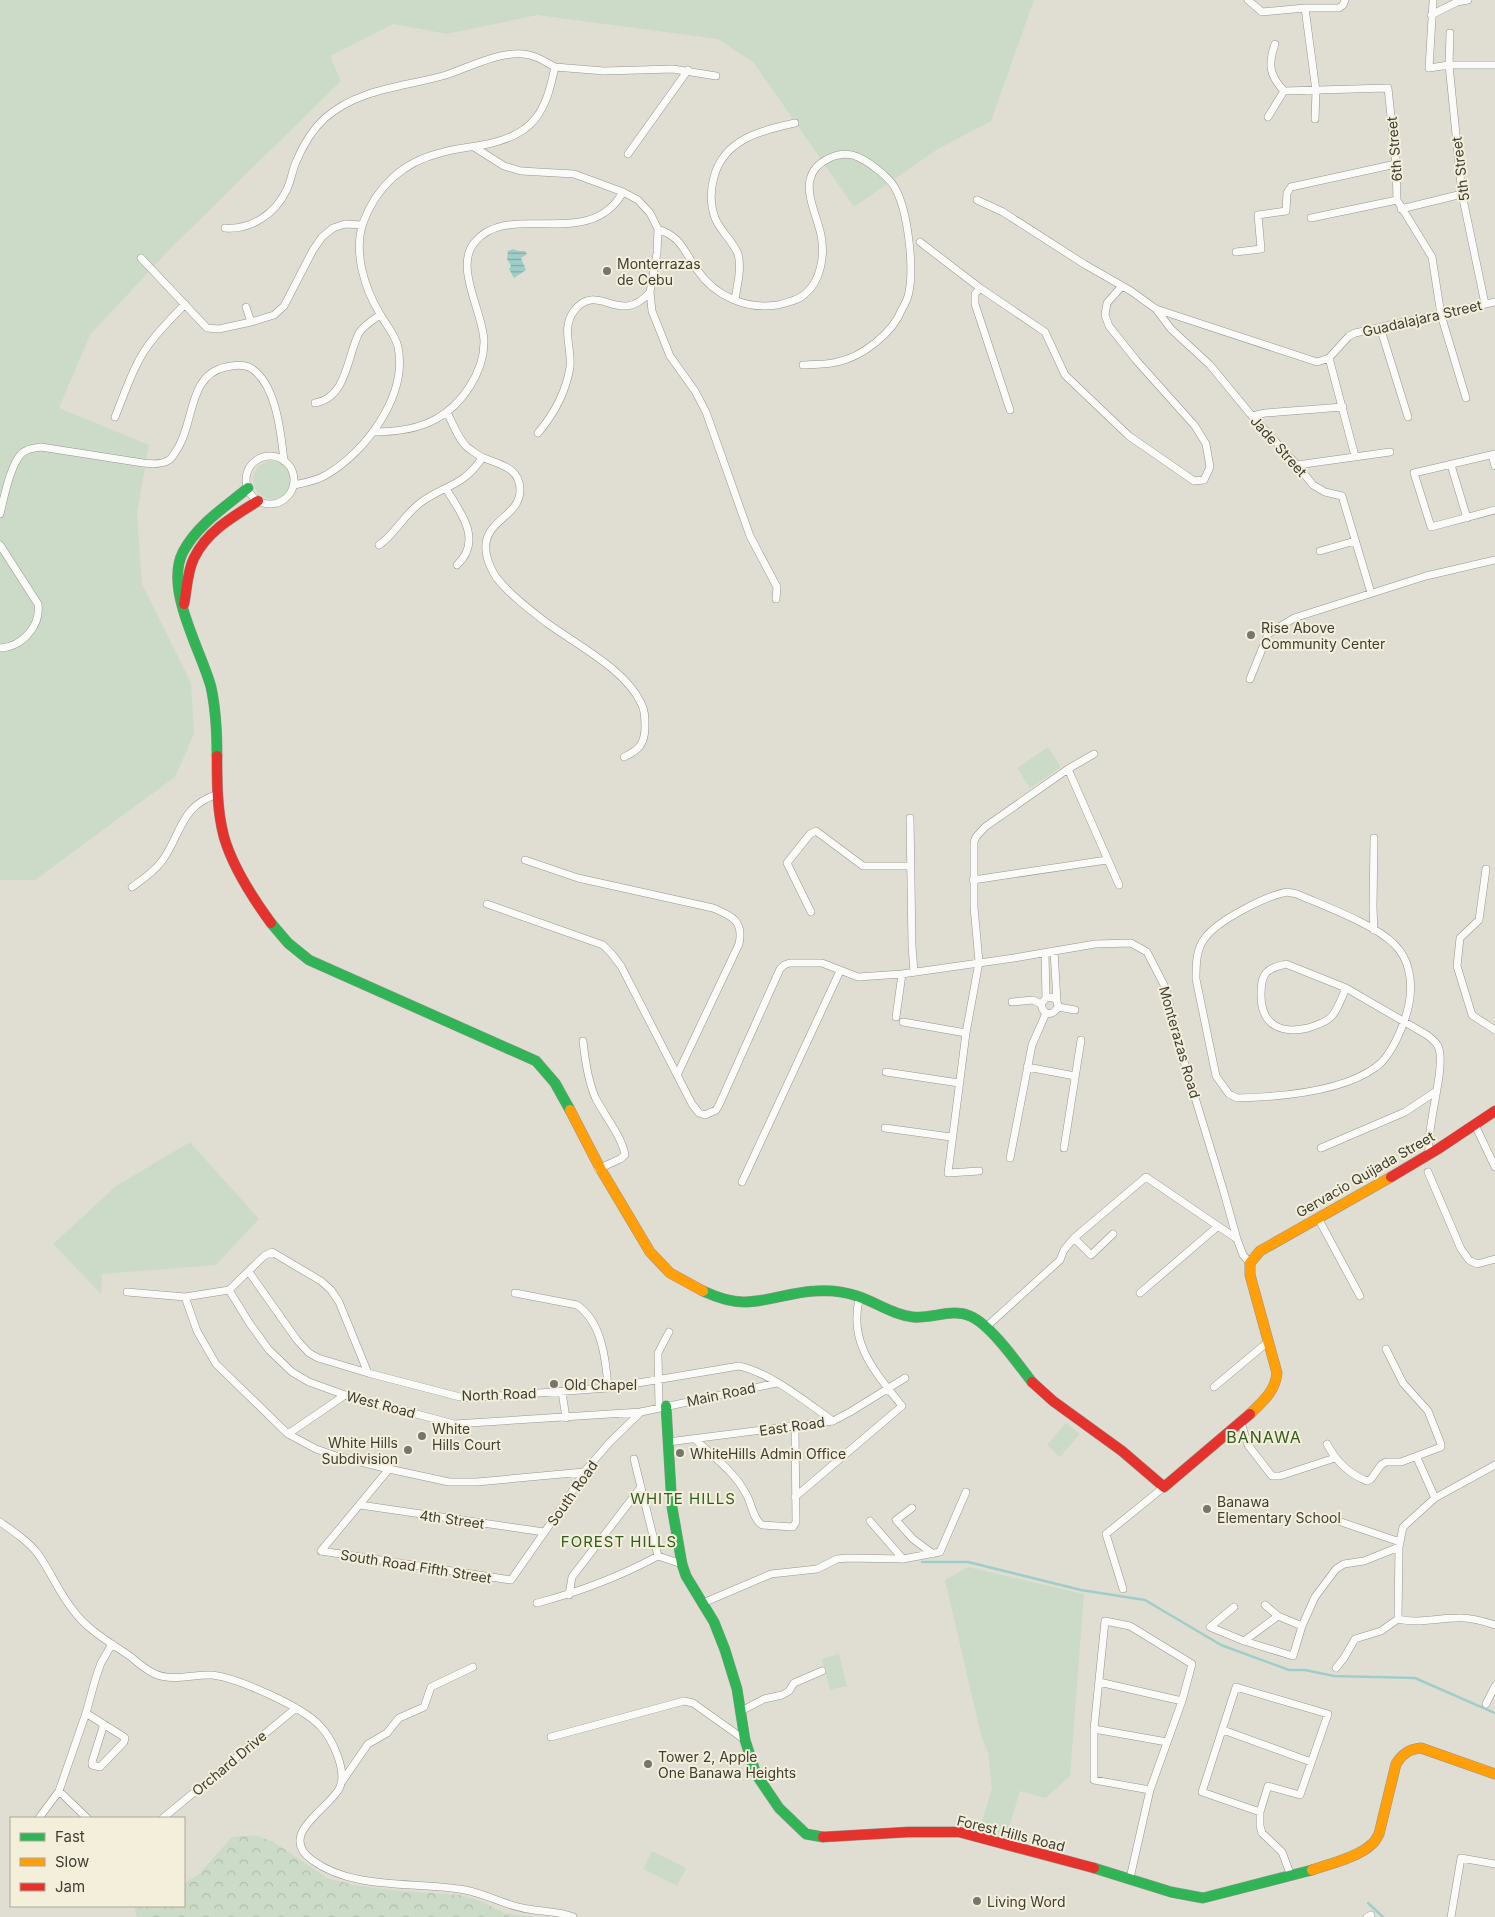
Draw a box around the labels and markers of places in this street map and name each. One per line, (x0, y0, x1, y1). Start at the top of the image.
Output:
place label: Monterrazas de Cebu (617, 255, 701, 288)
marker: Monterrazas de Cebu (601, 265, 613, 277)
place label: Rise Above Community Center (1261, 619, 1385, 652)
marker: Rise Above Community Center (1245, 629, 1257, 641)
place label: Old Chapel (564, 1376, 637, 1393)
marker: Old Chapel (548, 1378, 560, 1390)
place label: White Hills Court (432, 1420, 501, 1453)
marker: White Hills Court (416, 1430, 428, 1442)
place label: White Hills Subdivision (321, 1434, 398, 1467)
marker: White Hills Subdivision (402, 1444, 414, 1456)
place label: WhiteHills Admin Office (690, 1445, 846, 1462)
marker: WhiteHills Admin Office (674, 1447, 686, 1459)
place label: Banawa Elementary School (1217, 1493, 1341, 1526)
marker: Banawa Elementary School (1201, 1503, 1213, 1515)
place label: Tower 2, Apple One Banawa Heights (658, 1748, 796, 1781)
marker: Tower 2, Apple One Banawa Heights (642, 1758, 654, 1770)
place label: Living Word (987, 1893, 1065, 1910)
marker: Living Word (971, 1895, 983, 1907)

